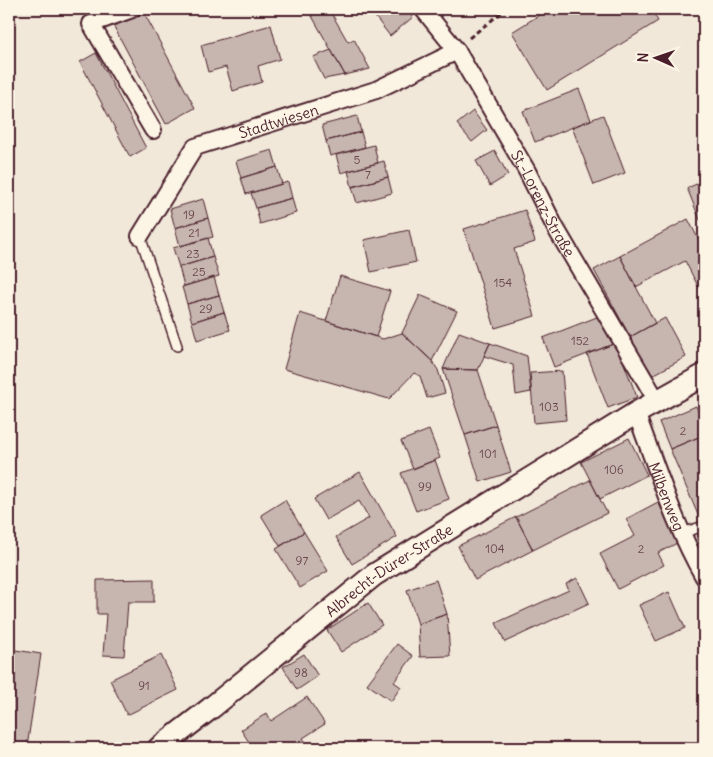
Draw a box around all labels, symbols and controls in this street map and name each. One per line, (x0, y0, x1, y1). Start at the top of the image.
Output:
north arrow (630, 32, 680, 82)
text: N (634, 52, 652, 63)
street label: Stadtwiesen (236, 99, 321, 142)
street label: St.-Lorenz-Straße (507, 146, 580, 260)
house number: 5 (354, 152, 361, 167)
house number: 7 (365, 167, 371, 182)
house number: 19 (183, 207, 195, 222)
house number: 21 (188, 225, 200, 240)
house number: 23 (186, 246, 200, 261)
house number: 25 (192, 264, 206, 279)
house number: 154 (494, 275, 512, 290)
house number: 29 (199, 301, 213, 316)
house number: 152 (571, 333, 590, 348)
house number: 103 (539, 399, 559, 414)
house number: 2 (680, 423, 687, 438)
house number: 101 (479, 446, 497, 461)
street label: Milbenweg (645, 459, 689, 534)
house number: 106 (604, 462, 624, 477)
house number: 99 (418, 479, 432, 494)
street label: Albrecht-Dürer-Straße (321, 519, 456, 621)
house number: 104 (485, 541, 505, 556)
house number: 2 (638, 541, 645, 556)
house number: 97 (296, 553, 309, 568)
house number: 98 (294, 665, 308, 680)
house number: 91 (138, 678, 150, 693)

